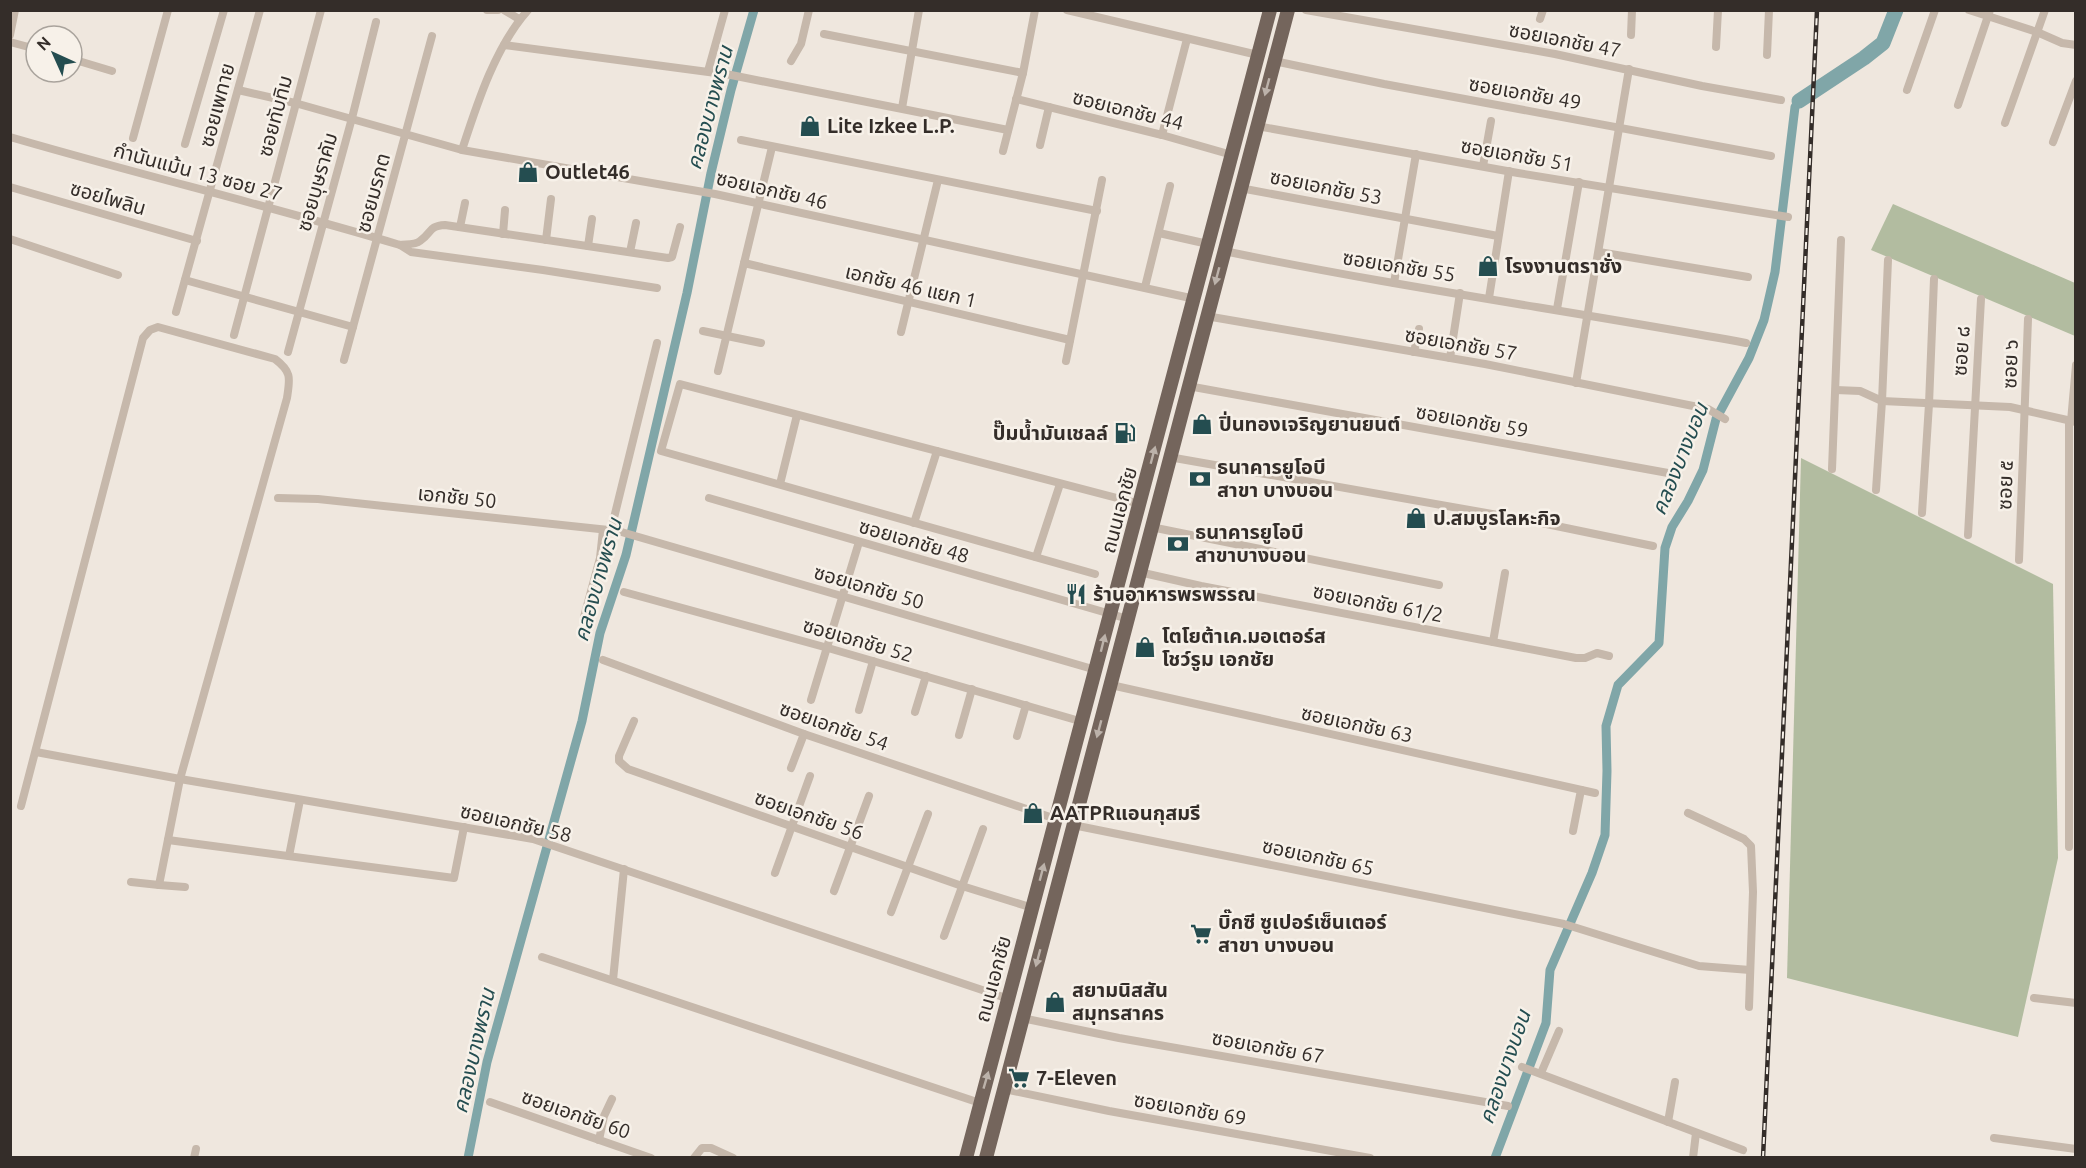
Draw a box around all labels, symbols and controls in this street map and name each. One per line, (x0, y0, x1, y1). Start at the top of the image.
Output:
street label: ซอยเอกชัย 47 (1507, 17, 1623, 62)
north arrow (24, 24, 84, 84)
text: N (33, 33, 54, 54)
water label: คลองบางพราน (681, 42, 737, 172)
street label: ซอยเพทาย (194, 60, 239, 149)
street label: ซอยเอกชัย 49 (1467, 71, 1583, 114)
street label: ซอยทับทิม (253, 73, 296, 159)
one-way arrow (1262, 78, 1272, 97)
street label: ซอยเอกชัย 44 (1070, 85, 1186, 134)
shop icon: Lite Izkee L.P. (798, 114, 822, 138)
place label: Lite Izkee L.P. (827, 114, 955, 137)
street label: ซอยบุษราคัม (291, 130, 343, 234)
street label: ซอยเอกชัย 51 (1459, 133, 1575, 176)
street label: กำนันแม้น 13 ซอย 27 (111, 138, 285, 205)
street label: ซอยมรกต (351, 151, 394, 235)
shop icon: Outlet46 (516, 160, 540, 184)
place label: Outlet46 (545, 160, 630, 183)
street label: ซอยเอกชัย 53 (1268, 164, 1384, 209)
street label: ซอยเอกชัย 46 (714, 166, 830, 214)
street label: ซอยไพลิน (68, 176, 149, 219)
street label: ซอยเอกชัย 55 (1341, 245, 1457, 286)
place label: โรงงานตราชั่ง (1505, 253, 1622, 277)
shop icon: โรงงานตราชั่ง (1476, 254, 1500, 278)
street label: เอกชัย 46 แยก 1 (843, 259, 979, 312)
one-way arrow (1212, 267, 1221, 285)
street label: ซอยเอกชัย 57 (1403, 322, 1519, 365)
street label: ซอย ๘ (1947, 325, 1974, 377)
street label: ซอย ๖ (1997, 339, 2022, 389)
water label: คลองบางบอน (1646, 398, 1713, 518)
street label: ซอยเอกชัย 59 (1414, 399, 1530, 442)
place label: ปิ่นทองเจริญยานยนต์ (1219, 411, 1400, 435)
shop icon: ปิ่นทองเจริญยานยนต์ (1190, 412, 1214, 436)
place label: ปั๊มน้ำมันเชลล์ (993, 419, 1108, 444)
fuel station icon: ปั๊มน้ำมันเชลล์ (1113, 421, 1137, 445)
one-way arrow (1149, 445, 1159, 464)
place label: ธนาคารยูโอบี สาขา บางบอน (1217, 455, 1333, 501)
street label: ซอย ๕ (1992, 460, 2017, 510)
street label: ถนนเอกชัย (1096, 464, 1141, 556)
bank icon: ธนาคารยูโอบี สาขา บางบอน (1188, 467, 1212, 491)
street label: เอกชัย 50 (416, 481, 498, 512)
shop icon: ป.สมบูรโลหะกิจ (1404, 506, 1428, 530)
place label: ป.สมบูรโลหะกิจ (1433, 506, 1561, 530)
water label: คลองบางพราน (568, 514, 626, 644)
street label: ซอยเอกชัย 48 (856, 514, 972, 567)
place label: ธนาคารยูโอบี สาขาบางบอน (1195, 520, 1307, 566)
bank icon: ธนาคารยูโอบี สาขาบางบอน (1166, 532, 1190, 556)
street label: ซอยเอกชัย 50 (811, 560, 927, 613)
street label: ซอยเอกชัย 61/2 (1311, 579, 1445, 626)
restaurant icon: ร้านอาหารพรพรรณ (1064, 582, 1088, 606)
place label: ร้านอาหารพรพรรณ (1093, 582, 1256, 605)
street label: ซอยเอกชัย 52 (800, 613, 916, 666)
place label: โตโยต้าเค.มอเตอร์ส โชว์รูม เอกชัย (1162, 624, 1326, 671)
one-way arrow (1099, 634, 1109, 652)
shop icon: โตโยต้าเค.มอเตอร์ส โชว์รูม เอกชัย (1133, 635, 1157, 659)
street label: ซอยเอกชัย 54 (777, 696, 892, 755)
street label: ซอยเอกชัย 63 (1299, 700, 1415, 747)
one-way arrow (1094, 720, 1104, 738)
street label: ซอยเอกชัย 56 (752, 785, 867, 844)
street label: ซอยเอกชัย 58 (458, 799, 574, 847)
shop icon: AATPRแอนกุสมรี (1021, 801, 1045, 825)
place label: AATPRแอนกุสมรี (1050, 801, 1200, 825)
street label: ซอยเอกชัย 65 (1260, 833, 1376, 880)
one-way arrow (1038, 863, 1048, 881)
place label: บิ๊กซี ซูเปอร์เซ็นเตอร์ สาขา บางบอน (1218, 909, 1387, 956)
supermarket icon: บิ๊กซี ซูเปอร์เซ็นเตอร์ สาขา บางบอน (1189, 922, 1213, 946)
street label: ถนนเอกชัย (970, 933, 1015, 1025)
one-way arrow (1033, 949, 1043, 967)
place label: สยามนิสสัน สมุทรสาคร (1072, 978, 1168, 1025)
water label: คลองบางพราน (447, 985, 499, 1115)
shop icon: สยามนิสสัน สมุทรสาคร (1043, 990, 1067, 1014)
water label: คลองบางบอน (1473, 1006, 1535, 1127)
street label: ซอยเอกชัย 67 (1210, 1025, 1326, 1068)
supermarket icon: 7-Eleven (1007, 1066, 1031, 1090)
place label: 7-Eleven (1036, 1066, 1117, 1089)
one-way arrow (982, 1071, 991, 1089)
street label: ซอยเอกชัย 60 (519, 1084, 634, 1143)
street label: ซอยเอกชัย 69 (1132, 1087, 1248, 1130)

